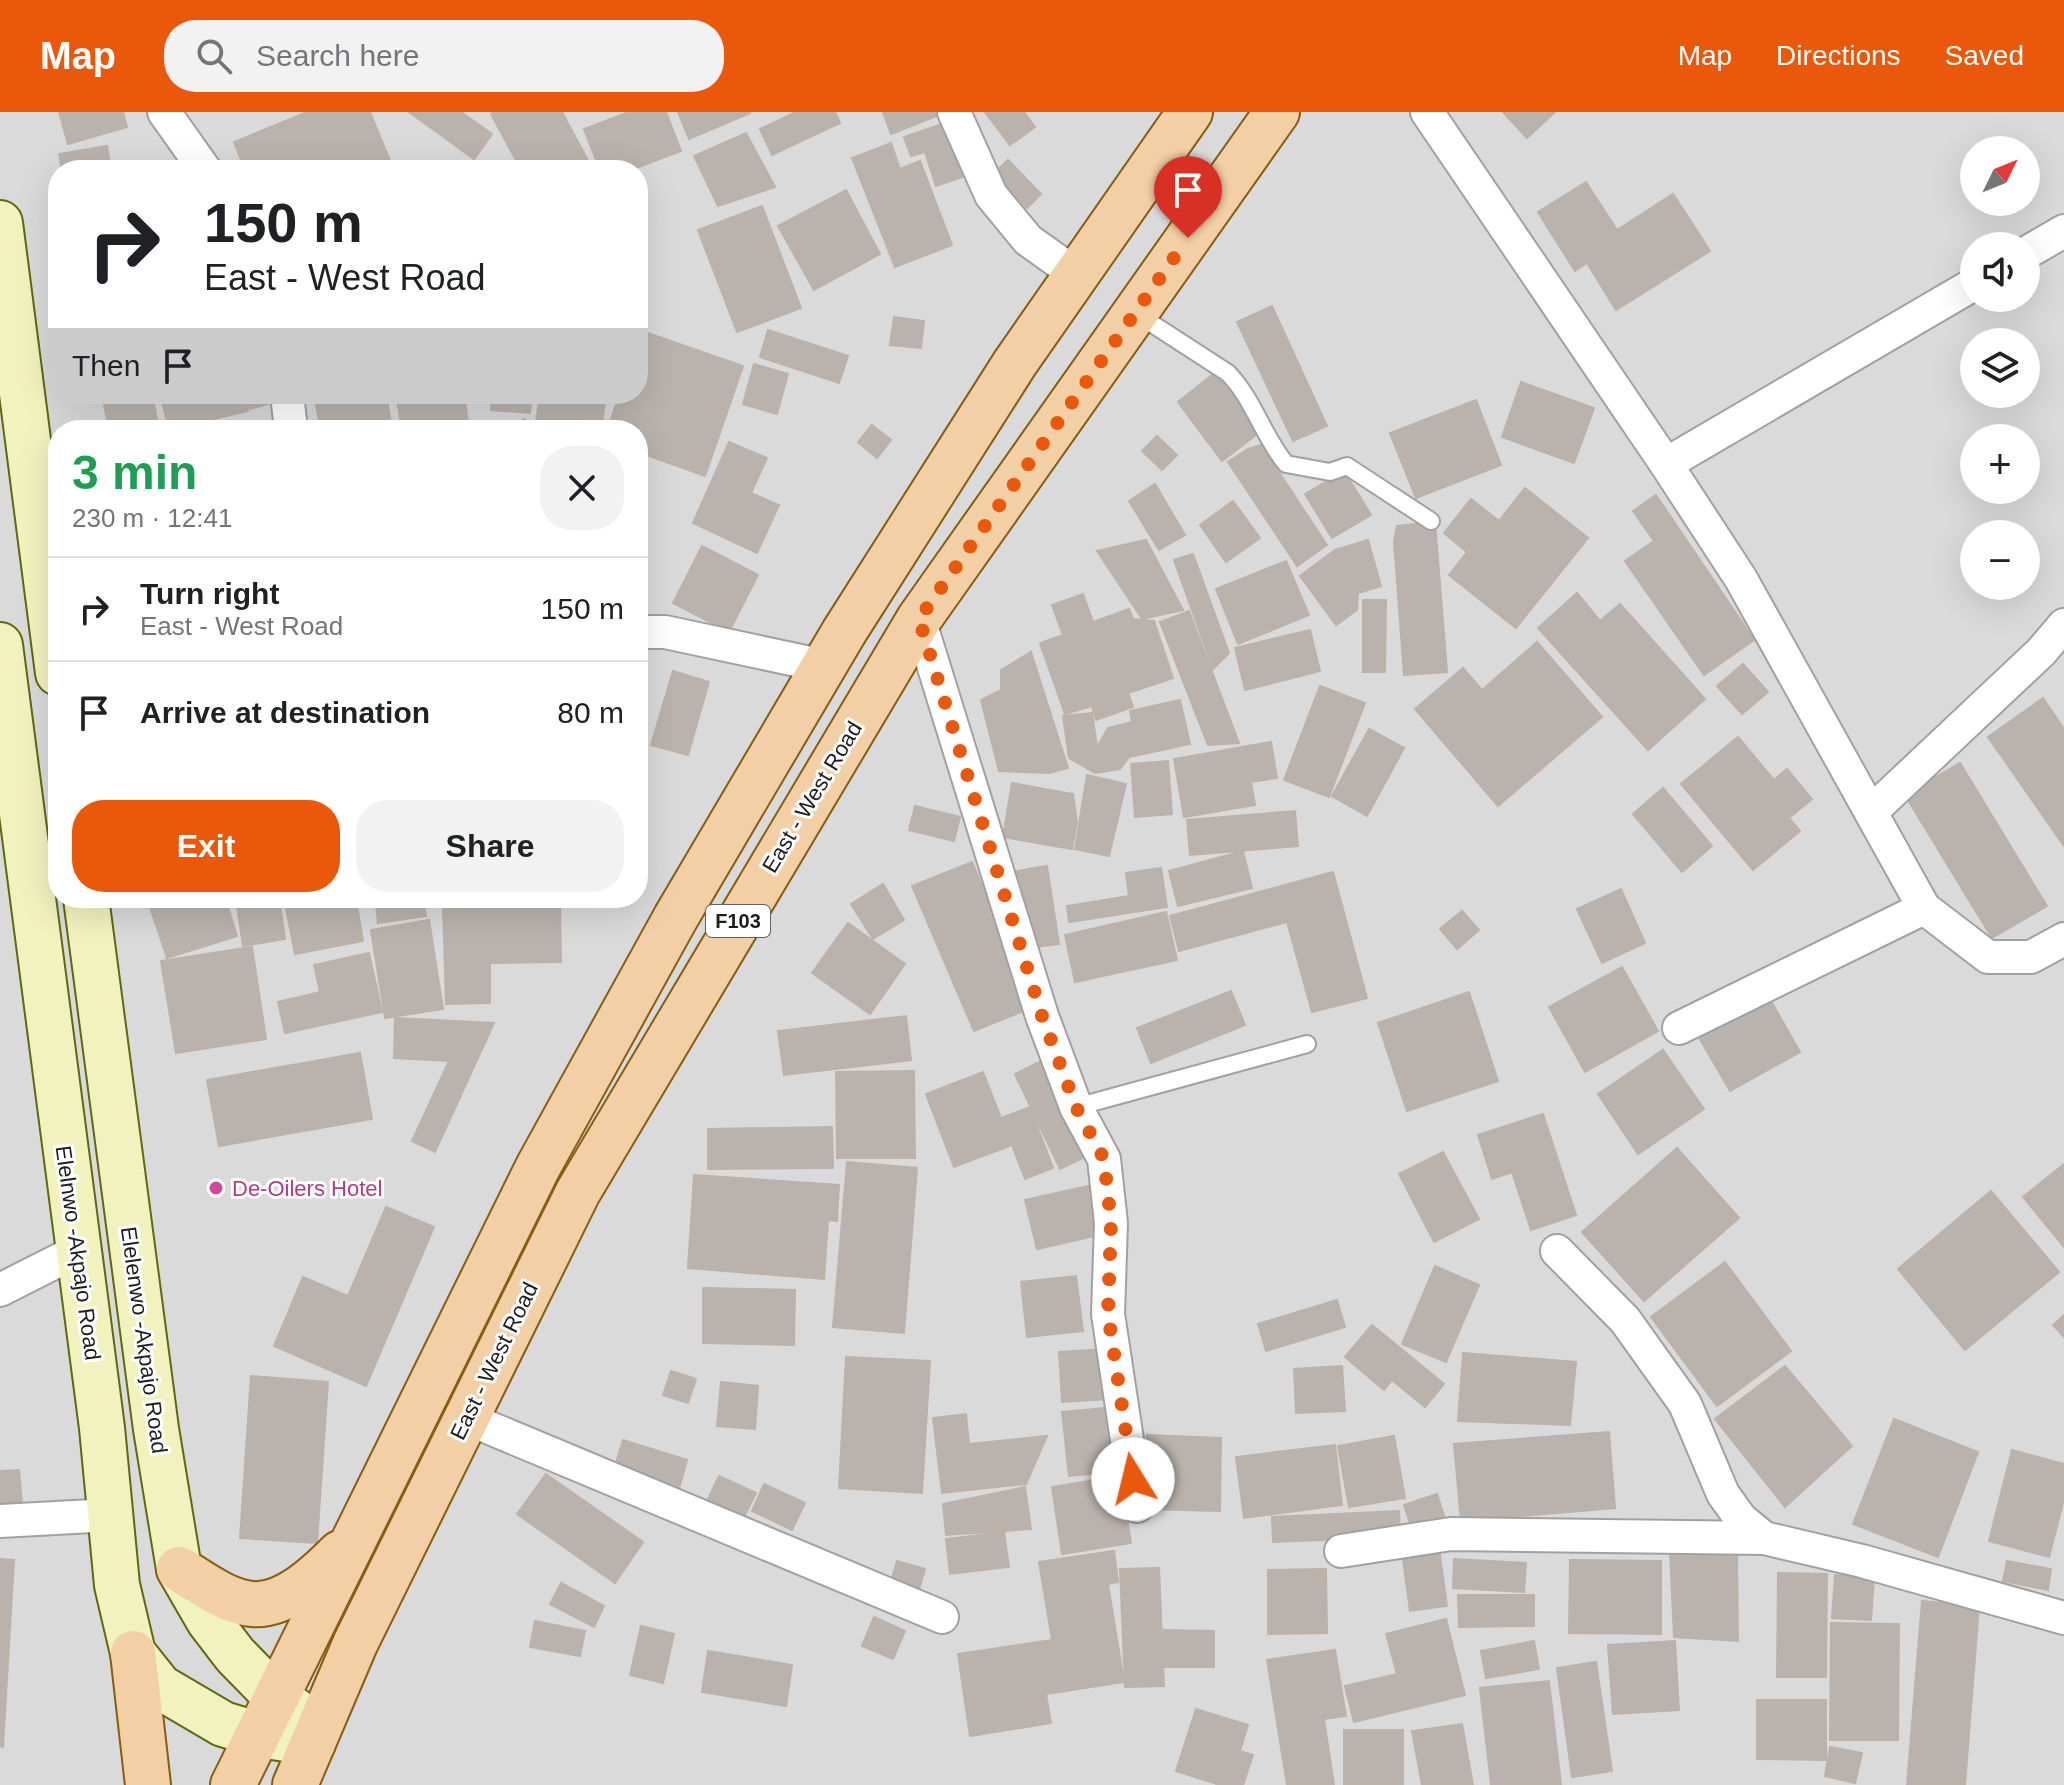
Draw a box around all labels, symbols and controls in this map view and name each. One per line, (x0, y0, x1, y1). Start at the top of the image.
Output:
search box (164, 20, 724, 92)
icon: search (192, 34, 236, 78)
text: Map (40, 35, 116, 77)
text: Search here (256, 39, 419, 72)
text: Map (1678, 40, 1732, 71)
text: Directions (1776, 40, 1901, 71)
text: Saved (1945, 40, 2024, 71)
north arrow (1960, 136, 2040, 216)
map controls (1960, 136, 2040, 600)
pin (1154, 156, 1222, 238)
icon: arrive (1166, 168, 1210, 212)
text: 150 m (204, 191, 363, 254)
icon: right (72, 192, 176, 296)
button: sound (1960, 232, 2040, 312)
text: East - West Road (204, 257, 485, 298)
button: layers (1960, 328, 2040, 408)
icon: arrive (156, 344, 200, 388)
text: Then (72, 349, 140, 382)
button: + (1960, 424, 2040, 504)
text: 3 min (72, 446, 197, 499)
button: close (540, 446, 624, 530)
text: 230 m · 12:41 (72, 503, 232, 533)
button: − (1960, 520, 2040, 600)
text: Turn right (140, 577, 279, 610)
icon: right (72, 587, 116, 631)
text: 150 m (541, 592, 624, 625)
text: East - West Road (140, 611, 343, 641)
icon: arrive (72, 691, 116, 735)
text: Arrive at destination (140, 696, 430, 729)
text: 80 m (557, 696, 624, 729)
street label: East - West Road (757, 717, 867, 877)
button: Exit (72, 800, 340, 892)
button: Share (356, 800, 624, 892)
road number: F103 (706, 905, 770, 937)
street label: Elelnwo -Akpajo Road (51, 1144, 105, 1362)
place label: De-Oilers Hotel (232, 1176, 382, 1201)
marker: De-Oilers Hotel (207, 1179, 225, 1197)
street label: Elelenwo -Akpajo Road (116, 1225, 172, 1455)
street label: East - West Road (445, 1278, 543, 1444)
position arrow (1091, 1437, 1175, 1521)

